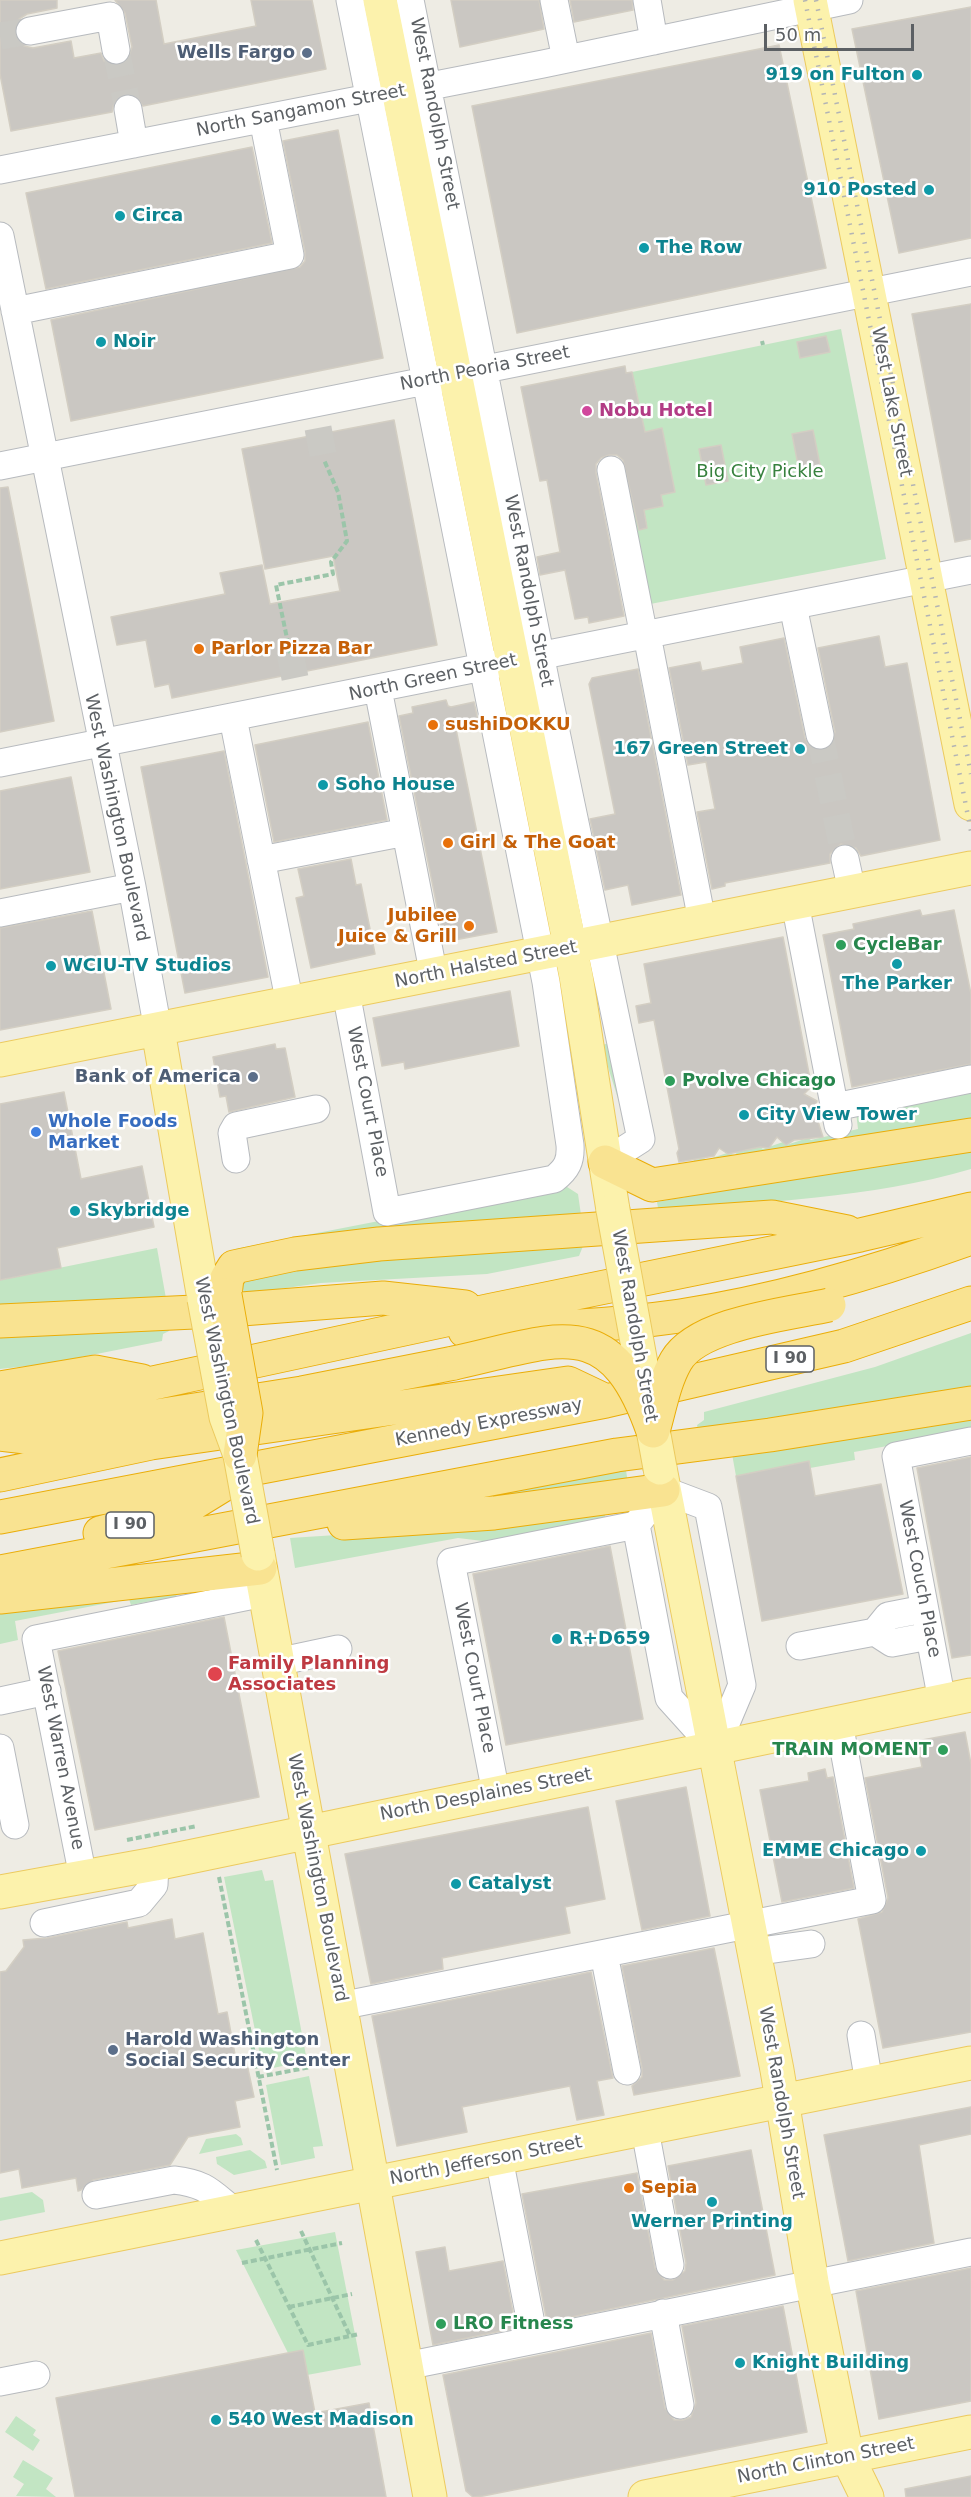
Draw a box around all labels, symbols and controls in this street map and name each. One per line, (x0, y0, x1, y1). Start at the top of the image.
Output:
scale bar (767, 12, 917, 50)
street label: West Randolph Street (405, 16, 463, 212)
text: 50 m (775, 24, 821, 45)
place label: Wells Fargo (177, 42, 295, 64)
marker: Wells Fargo (300, 46, 314, 60)
place label: 919 on Fulton (766, 64, 905, 86)
marker: 919 on Fulton (910, 68, 924, 82)
street label: North Sangamon Street (195, 80, 407, 142)
place label: 910 Posted (803, 179, 917, 201)
marker: 910 Posted (922, 183, 936, 197)
place label: Circa (132, 205, 183, 227)
marker: Circa (113, 209, 127, 223)
place label: The Row (656, 237, 742, 259)
marker: The Row (637, 241, 651, 255)
street label: West Lake Street (866, 325, 916, 479)
place label: Noir (113, 331, 155, 353)
marker: Noir (94, 335, 108, 349)
street label: North Peoria Street (398, 342, 572, 396)
place label: Nobu Hotel (599, 400, 713, 422)
marker: Nobu Hotel (580, 404, 594, 418)
park label: Big City Pickle (696, 461, 824, 483)
street label: West Randolph Street (499, 493, 557, 689)
place label: Parlor Pizza Bar (211, 638, 372, 660)
marker: Parlor Pizza Bar (192, 642, 206, 656)
street label: North Green Street (347, 650, 519, 706)
street label: West Washington Boulevard (79, 692, 153, 944)
place label: sushiDOKKU (445, 714, 571, 736)
marker: sushiDOKKU (426, 718, 440, 732)
place label: 167 Green Street (614, 738, 788, 760)
marker: 167 Green Street (793, 742, 807, 756)
place label: Soho House (335, 774, 455, 796)
marker: Soho House (316, 778, 330, 792)
place label: Girl & The Goat (460, 832, 616, 854)
marker: Girl & The Goat (441, 836, 455, 850)
place label: Jubilee Juice & Grill (338, 905, 457, 948)
marker: Jubilee Juice & Grill (462, 919, 476, 933)
place label: CycleBar (853, 934, 942, 956)
street label: North Halsted Street (393, 937, 579, 993)
marker: CycleBar (834, 938, 848, 952)
place label: WCIU-TV Studios (63, 955, 231, 977)
marker: The Parker (890, 957, 904, 971)
marker: WCIU-TV Studios (44, 959, 58, 973)
place label: The Parker (842, 973, 952, 995)
street label: West Court Place (342, 1025, 392, 1179)
place label: Bank of America (75, 1066, 241, 1088)
marker: Bank of America (246, 1070, 260, 1084)
place label: Pvolve Chicago (682, 1070, 836, 1092)
marker: Pvolve Chicago (663, 1074, 677, 1088)
place label: City View Tower (756, 1104, 917, 1126)
marker: City View Tower (737, 1108, 751, 1122)
place label: Whole Foods Market (48, 1111, 178, 1154)
marker: Whole Foods Market (29, 1125, 43, 1139)
place label: Skybridge (87, 1200, 190, 1222)
marker: Skybridge (68, 1204, 82, 1218)
street label: West Randolph Street (606, 1228, 662, 1424)
street label: West Washington Boulevard (189, 1275, 263, 1527)
road number: I 90 (766, 1346, 814, 1372)
street label: Kennedy Expressway (394, 1394, 584, 1452)
street label: West Couch Place (893, 1498, 945, 1660)
road number: I 90 (106, 1512, 154, 1538)
street label: West Court Place (449, 1601, 499, 1755)
place label: R+D659 (569, 1628, 650, 1650)
marker: R+D659 (550, 1632, 564, 1646)
place label: Family Planning Associates (228, 1653, 389, 1696)
street label: West Warren Avenue (32, 1664, 88, 1852)
marker: Family Planning Associates (206, 1665, 224, 1683)
place label: TRAIN MOMENT (772, 1739, 931, 1761)
marker: TRAIN MOMENT (936, 1743, 950, 1757)
street label: West Washington Boulevard (282, 1752, 352, 2004)
street label: North Desplaines Street (378, 1764, 594, 1826)
place label: EMME Chicago (762, 1840, 909, 1862)
marker: EMME Chicago (914, 1844, 928, 1858)
place label: Catalyst (468, 1873, 551, 1895)
marker: Catalyst (449, 1877, 463, 1891)
street label: West Randolph Street (753, 2005, 809, 2201)
place label: Harold Washington Social Security Center (125, 2029, 350, 2072)
marker: Harold Washington Social Security Center (106, 2043, 120, 2057)
street label: North Jefferson Street (388, 2132, 584, 2190)
place label: Sepia (641, 2177, 697, 2199)
marker: Sepia (622, 2181, 636, 2195)
marker: Werner Printing (705, 2195, 719, 2209)
place label: Werner Printing (631, 2211, 793, 2233)
place label: LRO Fitness (453, 2313, 573, 2335)
marker: LRO Fitness (434, 2317, 448, 2331)
place label: Knight Building (752, 2352, 909, 2374)
marker: Knight Building (733, 2356, 747, 2370)
place label: 540 West Madison (228, 2409, 414, 2431)
marker: 540 West Madison (209, 2413, 223, 2427)
street label: North Clinton Street (736, 2433, 916, 2489)

